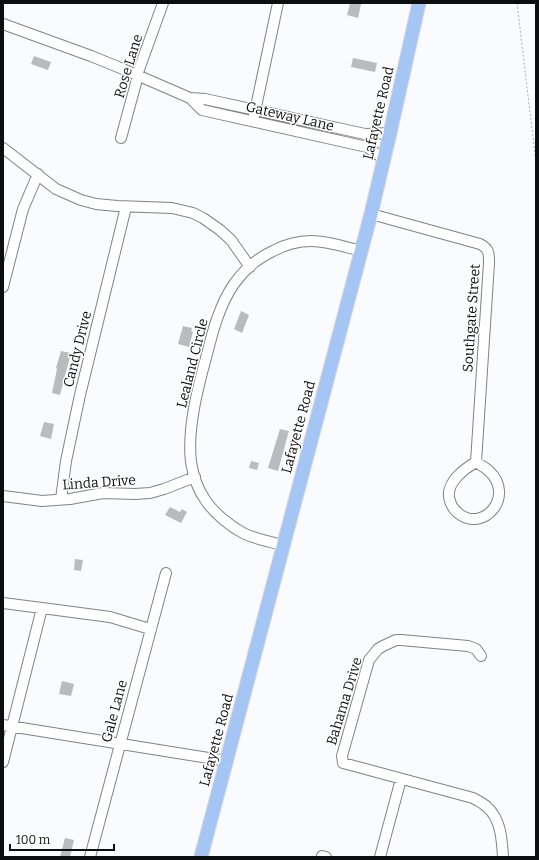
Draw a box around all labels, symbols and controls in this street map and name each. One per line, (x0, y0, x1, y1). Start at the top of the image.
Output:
street label: Rose Lane (111, 32, 146, 100)
street label: Lafayette Road (359, 65, 397, 161)
street label: Gateway Lane (244, 98, 336, 135)
street label: Southgate Street (459, 263, 484, 373)
street label: Candy Drive (60, 309, 95, 389)
street label: Lealand Circle (173, 317, 212, 410)
street label: Lafayette Road (278, 379, 319, 475)
street label: Linda Drive (62, 471, 136, 494)
street label: Bahama Drive (323, 655, 366, 747)
street label: Gale Lane (98, 678, 131, 744)
street label: Lafayette Road (196, 692, 237, 788)
scale bar (10, 826, 114, 852)
text: 100 m (16, 833, 51, 847)

